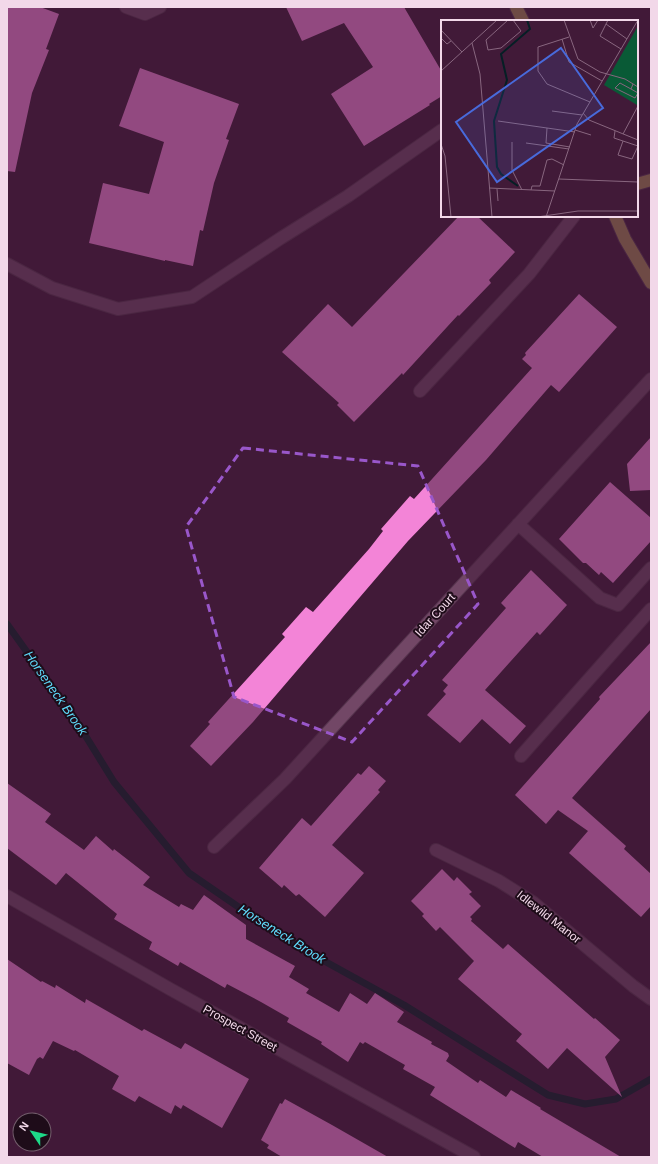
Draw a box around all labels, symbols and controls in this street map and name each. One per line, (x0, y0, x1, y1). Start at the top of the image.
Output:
inset map (441, 20, 638, 217)
street label: Idar Court (412, 590, 458, 640)
water label: Horseneck Brook (21, 648, 92, 739)
street label: Idlewild Manor (514, 888, 584, 946)
water label: Horseneck Brook (236, 901, 330, 968)
street label: Prospect Street (200, 1002, 280, 1054)
north arrow (12, 1112, 52, 1152)
text: N (17, 1120, 31, 1133)

